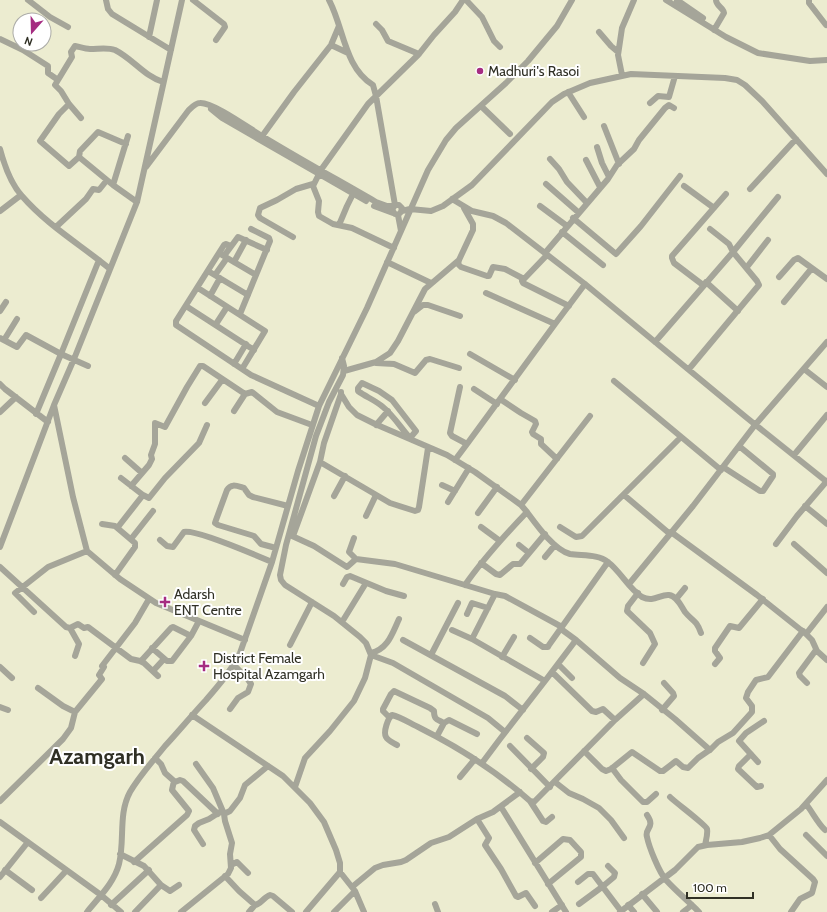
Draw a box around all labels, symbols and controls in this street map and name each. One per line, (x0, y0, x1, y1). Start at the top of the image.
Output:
north arrow (12, 12, 52, 52)
text: N (23, 33, 35, 49)
place label: Madhuri's Rasoi (488, 62, 579, 80)
marker: Madhuri's Rasoi (475, 66, 485, 76)
place label: Adarsh ENT Centre (174, 585, 242, 619)
marker: Adarsh ENT Centre (159, 596, 171, 608)
place label: District Female Hospital Azamgarh (213, 649, 325, 683)
marker: District Female Hospital Azamgarh (198, 660, 210, 672)
district label: Azamgarh (49, 743, 145, 770)
scale bar (687, 874, 753, 900)
text: 100 m (693, 880, 727, 895)

